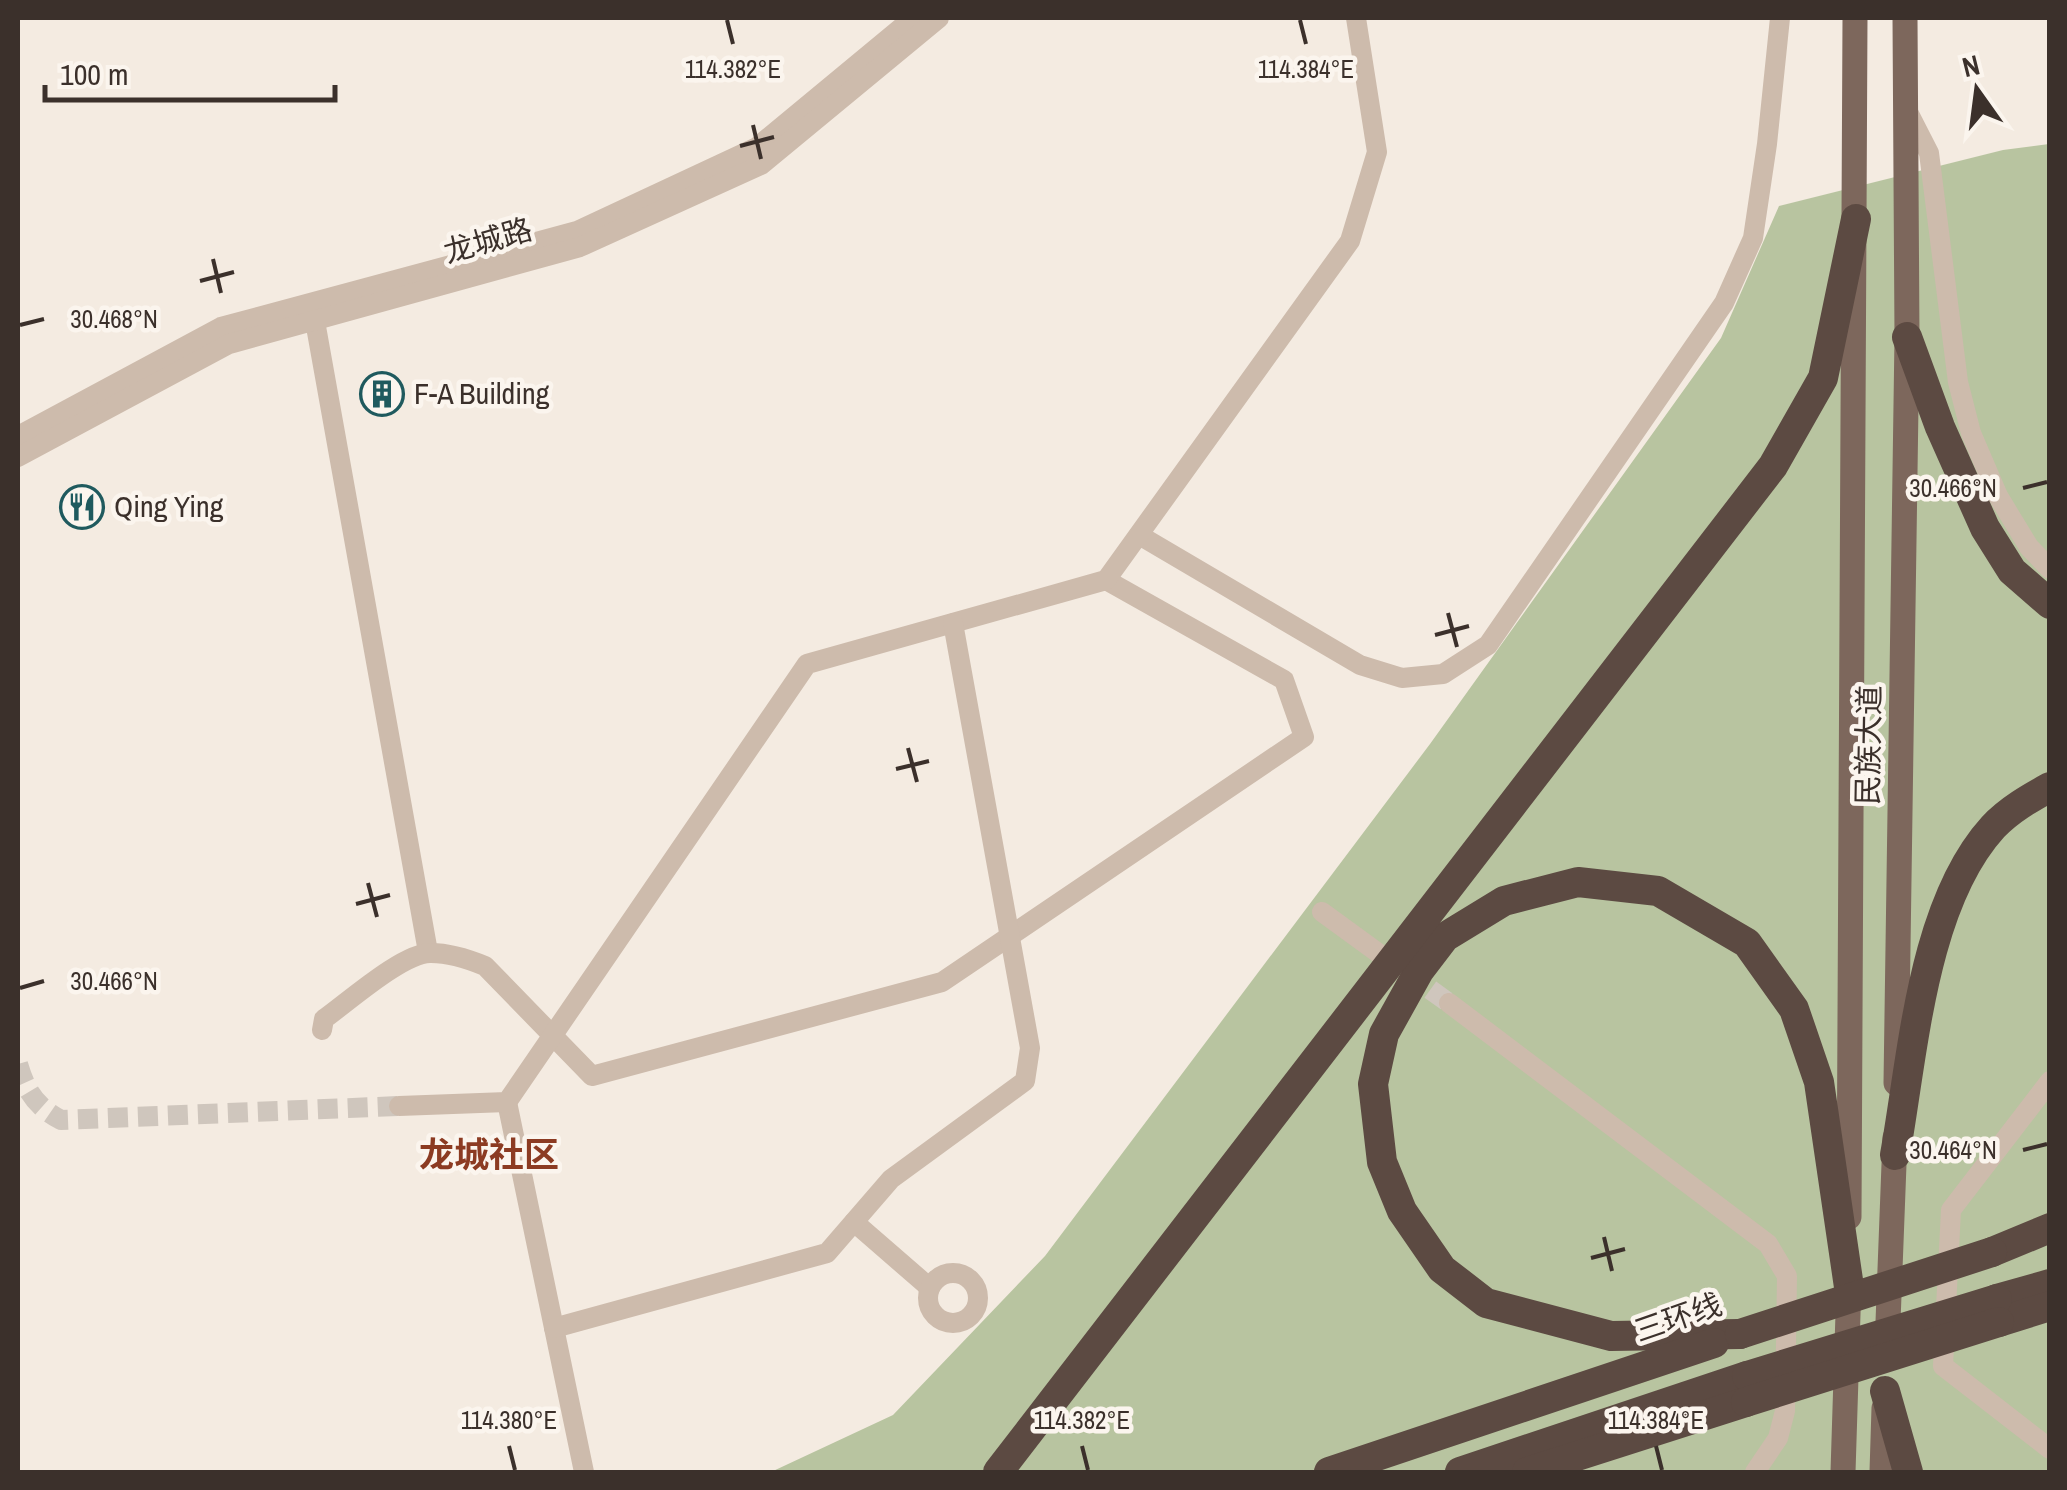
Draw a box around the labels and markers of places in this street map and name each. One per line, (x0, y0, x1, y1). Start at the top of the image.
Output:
building icon: F-A Building (359, 371, 405, 417)
place label: F-A Building (414, 373, 550, 413)
restaurant icon: Qing Ying (59, 484, 105, 530)
place label: Qing Ying (114, 486, 224, 526)

